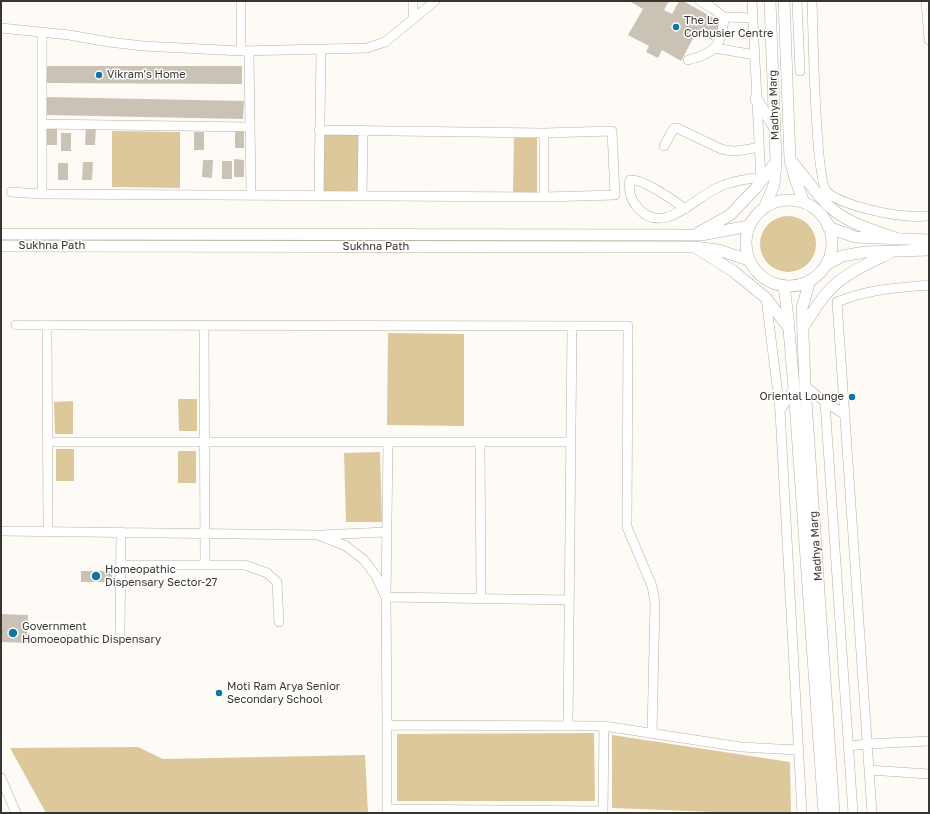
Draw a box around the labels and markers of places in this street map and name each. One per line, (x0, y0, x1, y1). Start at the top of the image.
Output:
place label: The Le Corbusier Centre (684, 14, 773, 40)
marker: The Le Corbusier Centre (671, 22, 681, 32)
place label: Vikram's Home (107, 68, 186, 82)
marker: Vikram's Home (94, 70, 104, 80)
place label: Oriental Lounge (759, 390, 844, 404)
marker: Oriental Lounge (847, 392, 857, 402)
place label: Homeopathic Dispensary Sector-27 (105, 563, 217, 589)
marker: Homeopathic Dispensary Sector-27 (90, 570, 102, 582)
place label: Government Homoeopathic Dispensary (22, 620, 161, 646)
marker: Government Homoeopathic Dispensary (7, 627, 19, 639)
place label: Moti Ram Arya Senior Secondary School (227, 680, 340, 706)
marker: Moti Ram Arya Senior Secondary School (214, 688, 224, 698)

